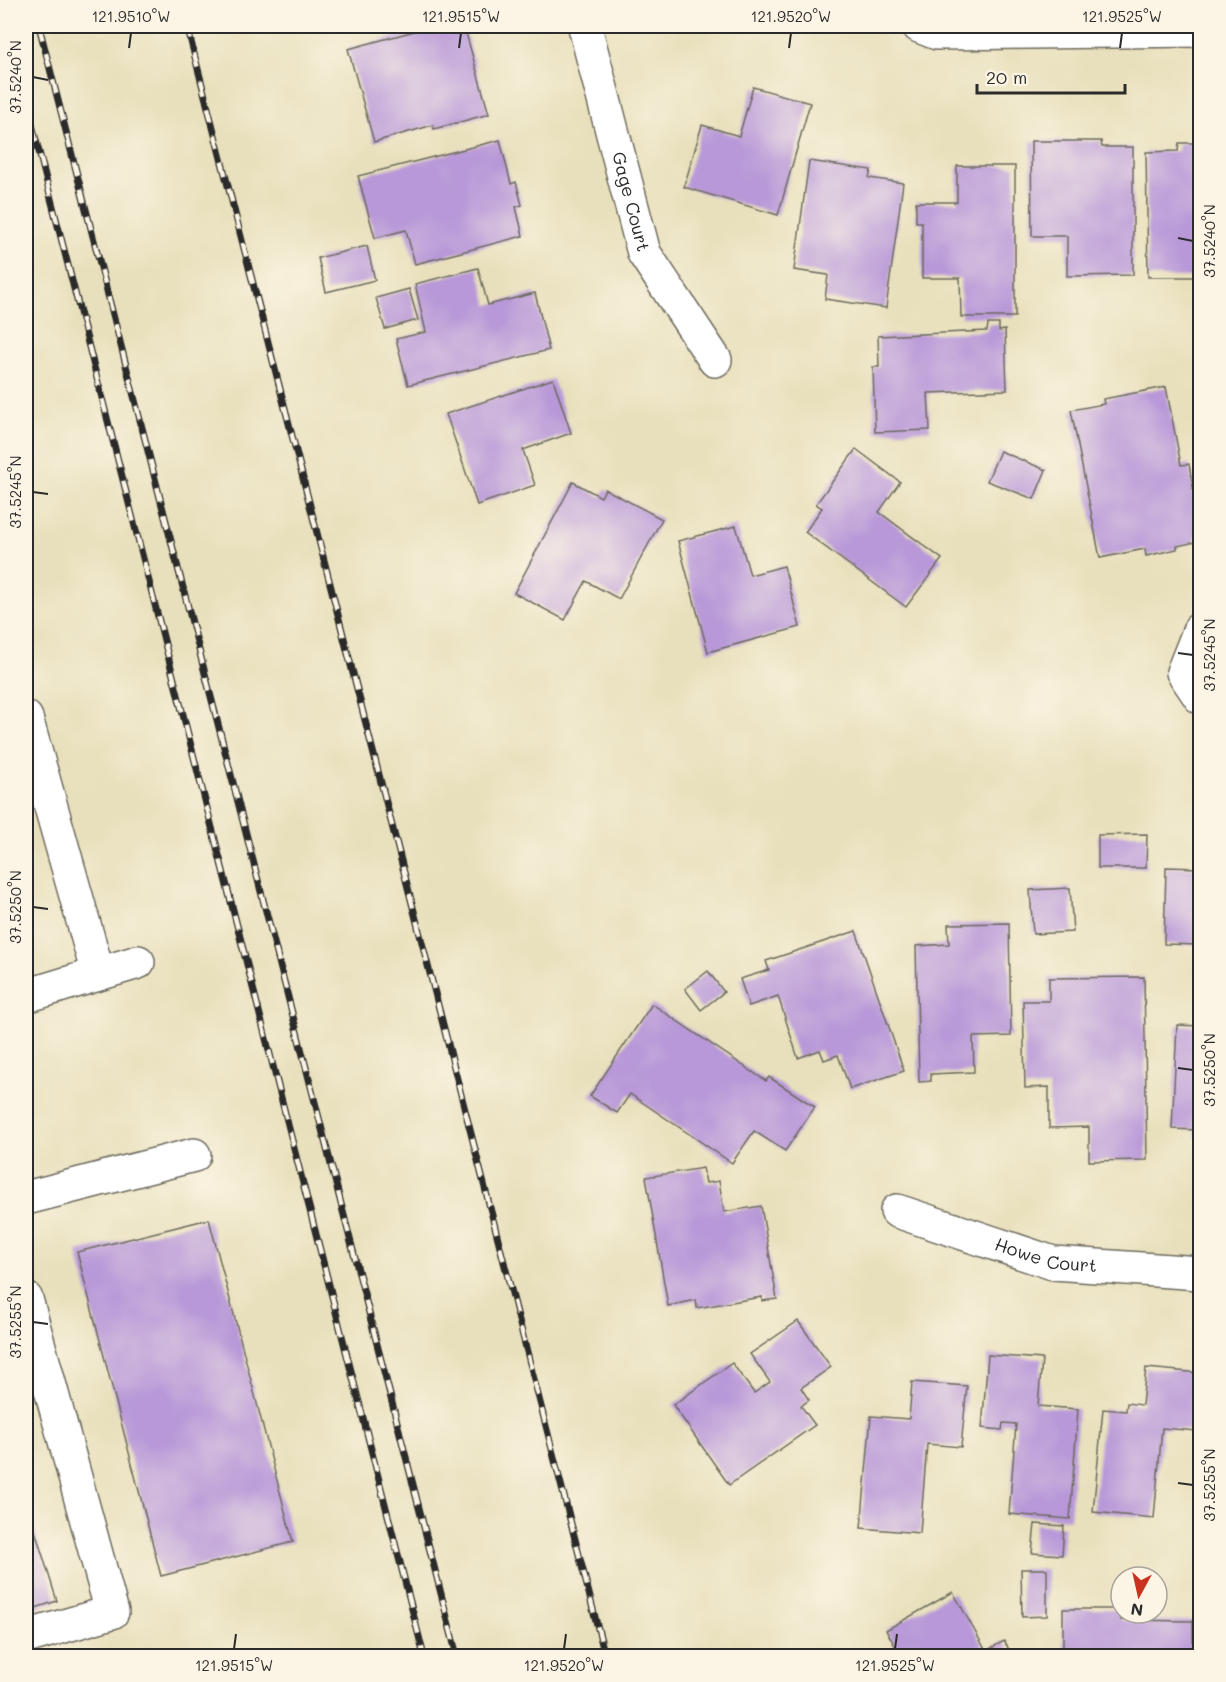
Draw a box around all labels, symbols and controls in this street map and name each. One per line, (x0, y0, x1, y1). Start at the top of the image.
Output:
text: 121.9510°W (92, 6, 170, 26)
text: 121.9515°W (422, 6, 500, 26)
text: 121.9520°W (751, 6, 831, 26)
text: 121.9525°W (1082, 6, 1162, 26)
text: 37.5240°N (5, 40, 25, 114)
scale bar (977, 57, 1126, 95)
text: 20 m (986, 65, 1027, 89)
street label: Gage Court (607, 149, 656, 254)
text: 37.5240°N (1199, 204, 1219, 278)
text: 37.5245°N (5, 455, 25, 529)
text: 37.5245°N (1199, 618, 1219, 692)
text: 37.5250°N (5, 870, 25, 944)
text: 37.5250°N (1199, 1033, 1219, 1107)
street label: Howe Court (992, 1231, 1098, 1277)
text: 37.5255°N (5, 1285, 25, 1359)
text: 37.5255°N (1199, 1448, 1219, 1522)
north arrow (1109, 1565, 1169, 1625)
text: N (1129, 1599, 1144, 1622)
text: 121.9515°W (195, 1655, 273, 1675)
text: 121.9520°W (524, 1655, 604, 1675)
text: 121.9525°W (855, 1655, 935, 1675)

